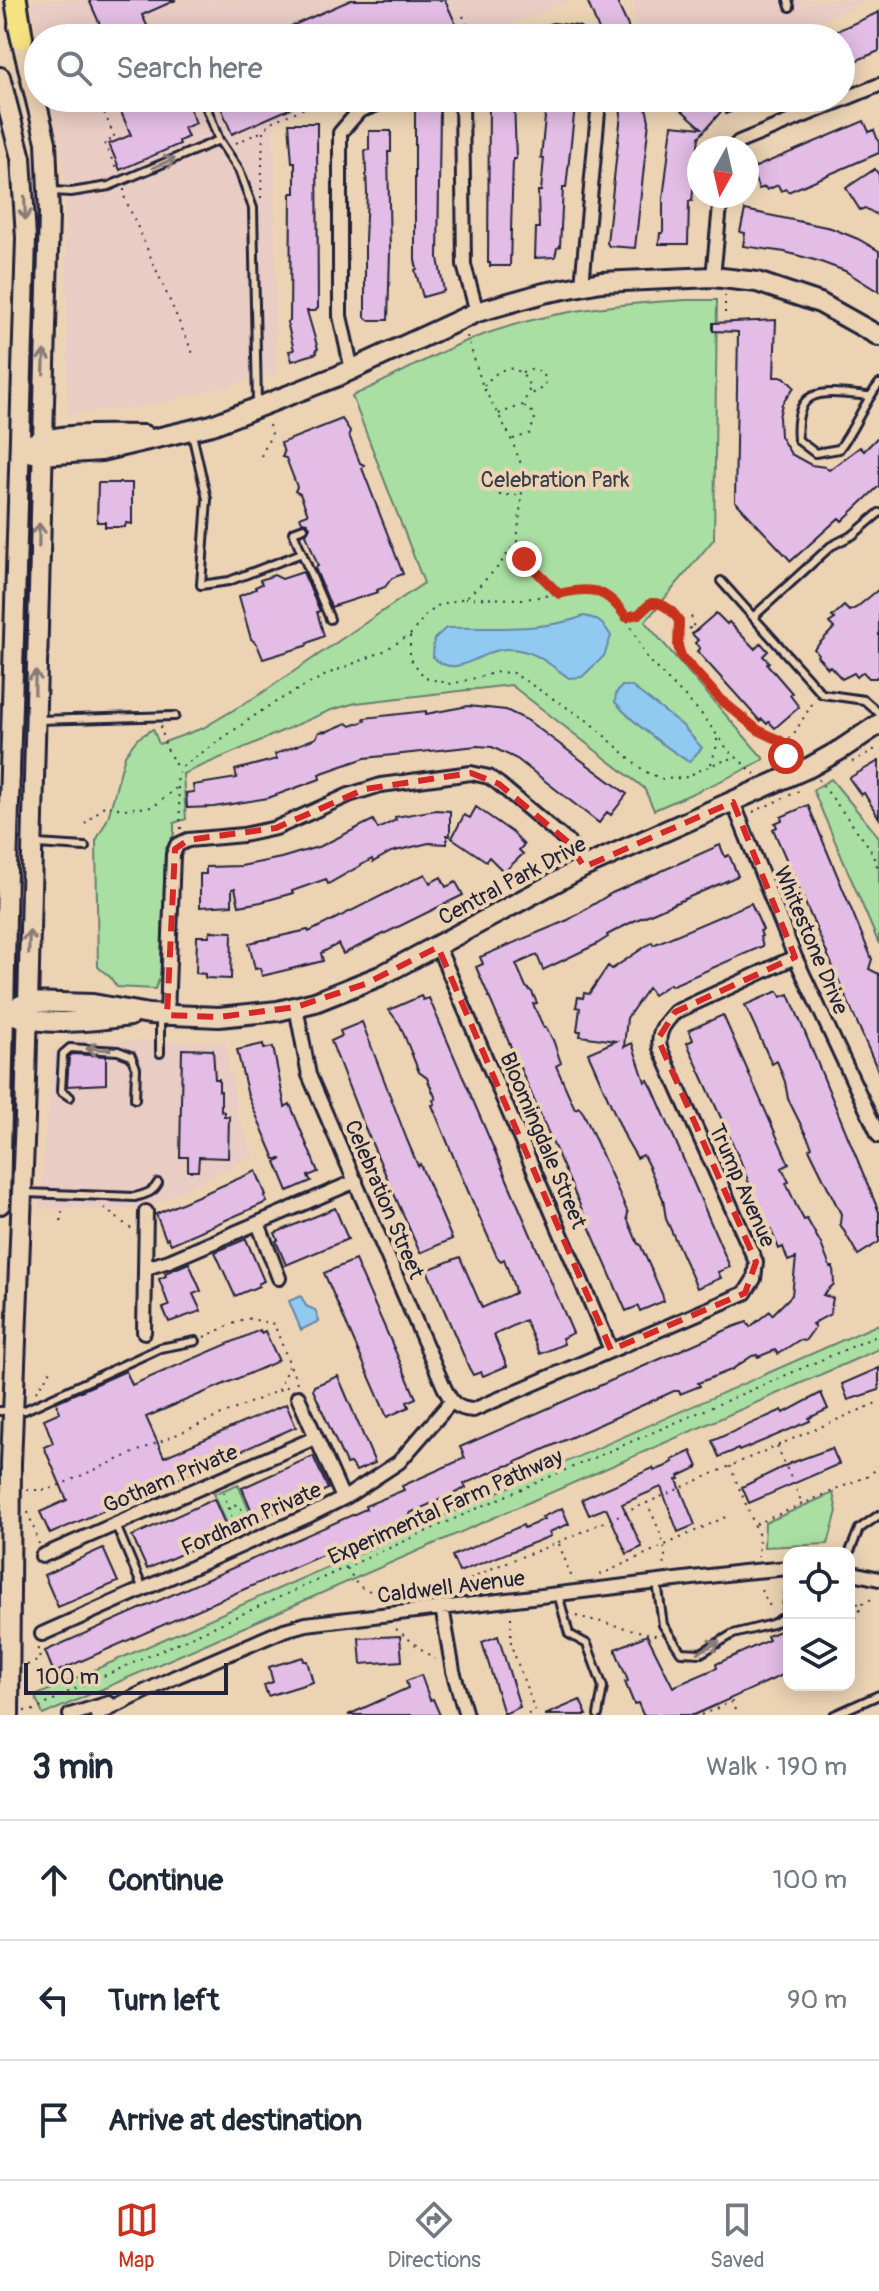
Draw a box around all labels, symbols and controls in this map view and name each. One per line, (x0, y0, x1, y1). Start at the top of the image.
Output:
search box (24, 24, 855, 112)
icon: search (52, 46, 96, 90)
text: Search here (116, 50, 263, 87)
north arrow (687, 136, 759, 208)
one-way arrow (151, 155, 176, 169)
one-way arrow (17, 194, 32, 221)
one-way arrow (37, 349, 52, 376)
park label: Celebration Park (481, 466, 629, 494)
one-way arrow (31, 522, 47, 549)
route end (506, 541, 542, 577)
one-way arrow (28, 669, 43, 696)
route start (768, 738, 804, 774)
street label: Central Park Drive (434, 830, 591, 932)
street label: Whitestone Drive (767, 862, 855, 1019)
one-way arrow (21, 929, 37, 956)
one-way arrow (85, 1042, 112, 1057)
street label: Bloomingdale Street (493, 1048, 593, 1233)
street label: Celebration Street (338, 1116, 430, 1283)
street label: Trump Avenue (702, 1119, 782, 1252)
street label: Gotham Private (99, 1438, 242, 1520)
street label: Experimental Farm Pathway (324, 1442, 567, 1571)
street label: Fordham Private (177, 1475, 326, 1562)
map controls (783, 1547, 855, 1691)
button: locate (783, 1547, 855, 1619)
street label: Caldwell Avenue (376, 1564, 527, 1610)
button: layers (783, 1619, 855, 1691)
one-way arrow (697, 1639, 720, 1654)
scale bar (24, 1659, 228, 1695)
text: 100 m (36, 1663, 99, 1691)
text: 3 min (32, 1746, 114, 1789)
text: Walk · 190 m (706, 1751, 847, 1783)
icon: ahead (32, 1858, 76, 1902)
text: Continue (108, 1862, 223, 1899)
text: 100 m (773, 1864, 847, 1896)
icon: left (32, 1978, 76, 2022)
text: Turn left (108, 1982, 219, 2019)
text: 90 m (787, 1984, 847, 2016)
icon: arrive (32, 2098, 76, 2142)
text: Arrive at destination (108, 2102, 362, 2139)
tab: Map (115, 2198, 159, 2274)
tab: Directions (388, 2198, 481, 2274)
tab: Saved (710, 2198, 764, 2274)

